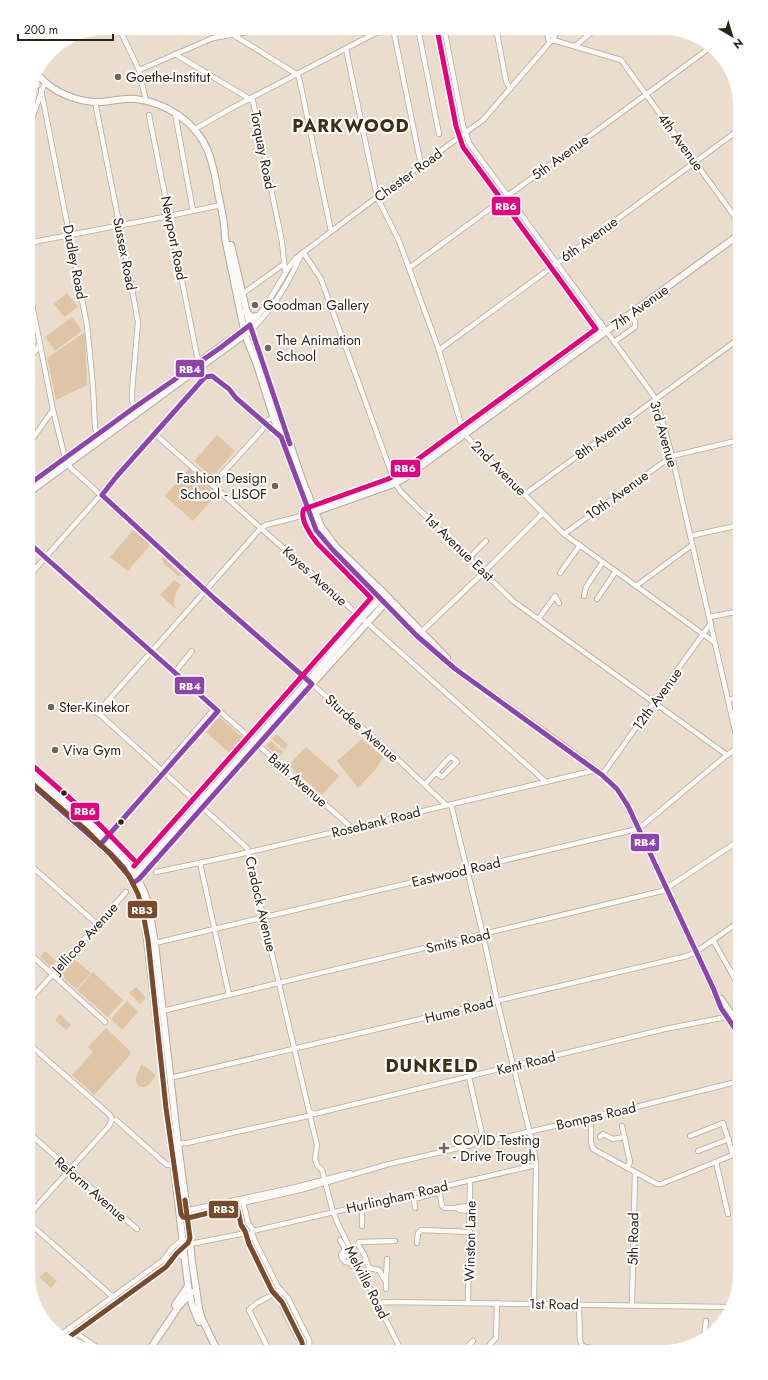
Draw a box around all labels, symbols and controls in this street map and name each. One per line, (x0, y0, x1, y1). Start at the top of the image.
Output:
scale bar (18, 16, 113, 42)
north arrow (712, 16, 752, 56)
text: 200 m (24, 21, 58, 39)
text: N (730, 35, 747, 53)
place label: Goethe-Institut (126, 67, 211, 87)
marker: Goethe-Institut (113, 72, 123, 82)
street label: Torquay Road (246, 109, 280, 191)
street label: 4th Avenue (653, 109, 709, 175)
district label: PARKWOOD (292, 113, 410, 139)
street label: 5th Avenue (527, 129, 593, 185)
street label: Chester Road (370, 144, 446, 206)
street label: Newport Road (156, 194, 192, 282)
line badge: RB6 (491, 196, 521, 216)
text: RB6 (495, 198, 517, 214)
street label: 6th Avenue (556, 211, 622, 267)
street label: Sussex Road (108, 216, 142, 292)
street label: Dudley Road (58, 223, 92, 301)
street label: 7th Avenue (607, 280, 673, 334)
place label: Goodman Gallery (263, 295, 370, 315)
marker: Goodman Gallery (250, 300, 260, 310)
place label: The Animation School (276, 330, 361, 366)
marker: The Animation School (263, 343, 273, 353)
line badge: RB4 (175, 359, 205, 378)
text: RB4 (179, 361, 201, 377)
street label: 3rd Avenue (645, 398, 683, 470)
street label: 8th Avenue (570, 409, 636, 465)
street label: 2nd Avenue (467, 436, 531, 500)
line badge: RB6 (390, 459, 421, 478)
text: RB6 (394, 460, 416, 476)
street label: 10th Avenue (581, 465, 653, 525)
place label: Fashion Design School - LISOF (177, 468, 267, 504)
marker: Fashion Design School - LISOF (270, 481, 280, 491)
street label: 1st Avenue East (419, 508, 499, 586)
street label: Keyes Avenue (278, 541, 352, 611)
street label: 12th Avenue (628, 664, 686, 734)
line badge: RB4 (174, 676, 205, 695)
text: RB4 (179, 678, 201, 694)
street label: Sturdee Avenue (321, 689, 403, 767)
place label: Ster-Kinekor (59, 697, 130, 717)
marker: Ster-Kinekor (46, 702, 56, 712)
place label: Viva Gym (63, 740, 121, 760)
marker: Viva Gym (50, 745, 60, 755)
street label: Bath Avenue (264, 748, 332, 812)
unlabelled marker (59, 788, 69, 798)
street label: Rosebank Road (329, 801, 423, 843)
line badge: RB6 (70, 802, 100, 821)
text: RB6 (74, 803, 96, 819)
unlabelled marker (116, 817, 126, 827)
line badge: RB4 (630, 833, 660, 852)
text: RB4 (634, 834, 656, 850)
street label: Eastwood Road (410, 852, 502, 892)
street label: Cradock Avenue (240, 854, 282, 954)
street label: Jellicoe Avenue (46, 898, 123, 980)
line badge: RB3 (127, 900, 158, 919)
text: RB3 (131, 902, 153, 918)
street label: Smits Road (424, 924, 492, 958)
street label: Hume Road (423, 992, 495, 1028)
street label: Kent Road (495, 1046, 557, 1080)
district label: DUNKELD (385, 1053, 479, 1079)
street label: Bompas Road (554, 1097, 638, 1135)
place label: COVID Testing - Drive Trough (453, 1130, 540, 1166)
marker: COVID Testing - Drive Trough (438, 1142, 450, 1154)
street label: Reform Avenue (50, 1152, 132, 1226)
street label: Hurlingham Road (344, 1176, 450, 1218)
line badge: RB3 (208, 1200, 239, 1219)
text: RB3 (213, 1201, 235, 1217)
street label: Winston Lane (459, 1201, 481, 1281)
street label: 5th Road (623, 1212, 643, 1266)
street label: Melville Road (340, 1242, 394, 1322)
street label: 1st Road (529, 1294, 579, 1314)

